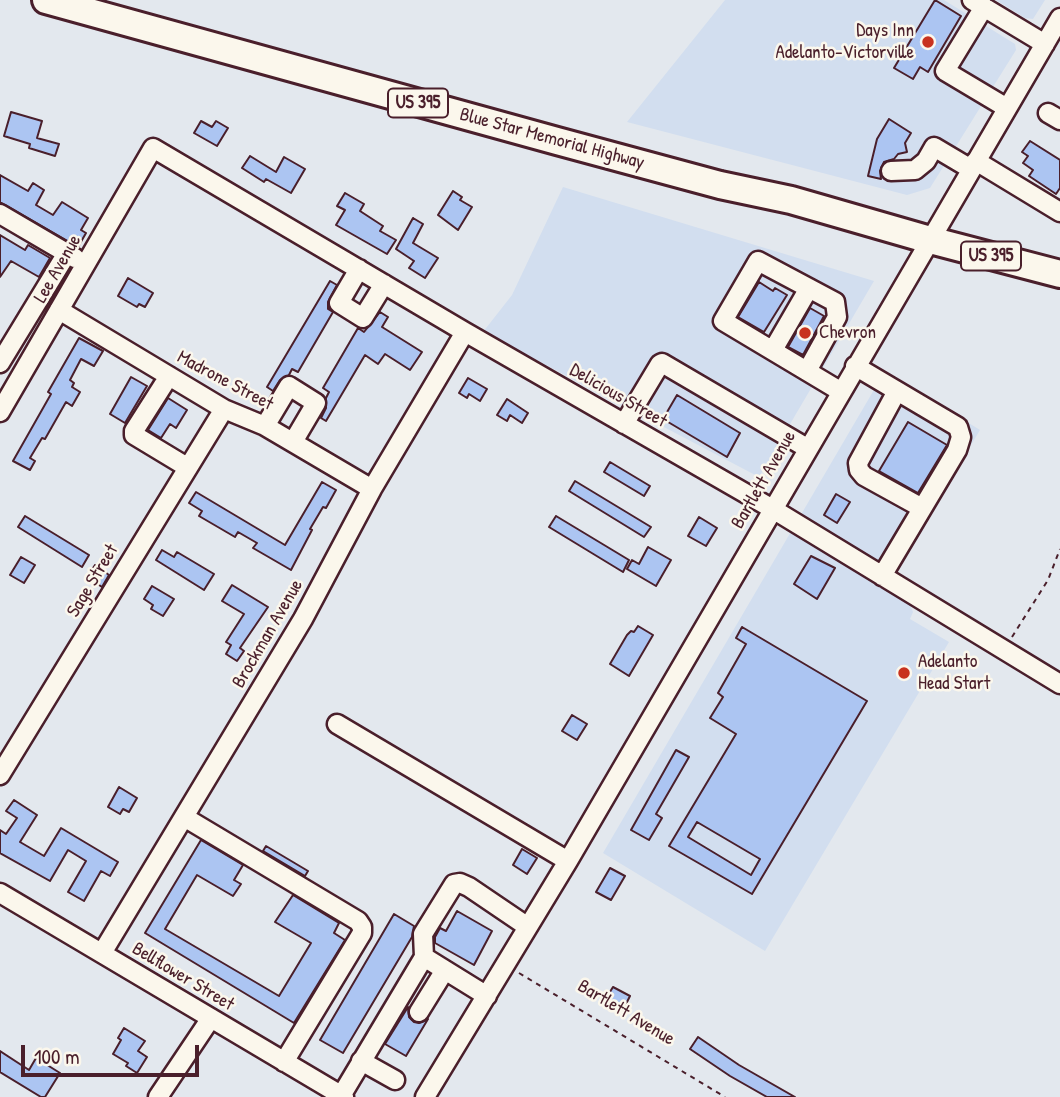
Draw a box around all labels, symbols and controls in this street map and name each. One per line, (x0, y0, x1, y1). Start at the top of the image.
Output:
place label: Days Inn Adelanto-Victorville (775, 20, 914, 64)
marker: Days Inn Adelanto-Victorville (920, 34, 936, 50)
road number: US 395 (388, 88, 448, 118)
street label: Blue Star Memorial Highway (457, 103, 647, 175)
street label: Lee Avenue (29, 231, 87, 307)
road number: US 395 (961, 242, 1021, 270)
place label: Chevron (819, 322, 876, 344)
marker: Chevron (797, 325, 813, 341)
street label: Madrone Street (173, 346, 277, 416)
street label: Delicious Street (565, 359, 671, 433)
street label: Bartlett Avenue (727, 427, 801, 533)
street label: Sage Street (62, 541, 124, 621)
street label: Brockman Avenue (228, 576, 308, 692)
place label: Adelanto Head Start (918, 651, 990, 695)
marker: Adelanto Head Start (896, 665, 912, 681)
street label: Bellflower Street (128, 938, 238, 1016)
street label: Bartlett Avenue (573, 975, 679, 1051)
scale bar (24, 1030, 203, 1074)
text: 100 m (34, 1042, 80, 1071)

